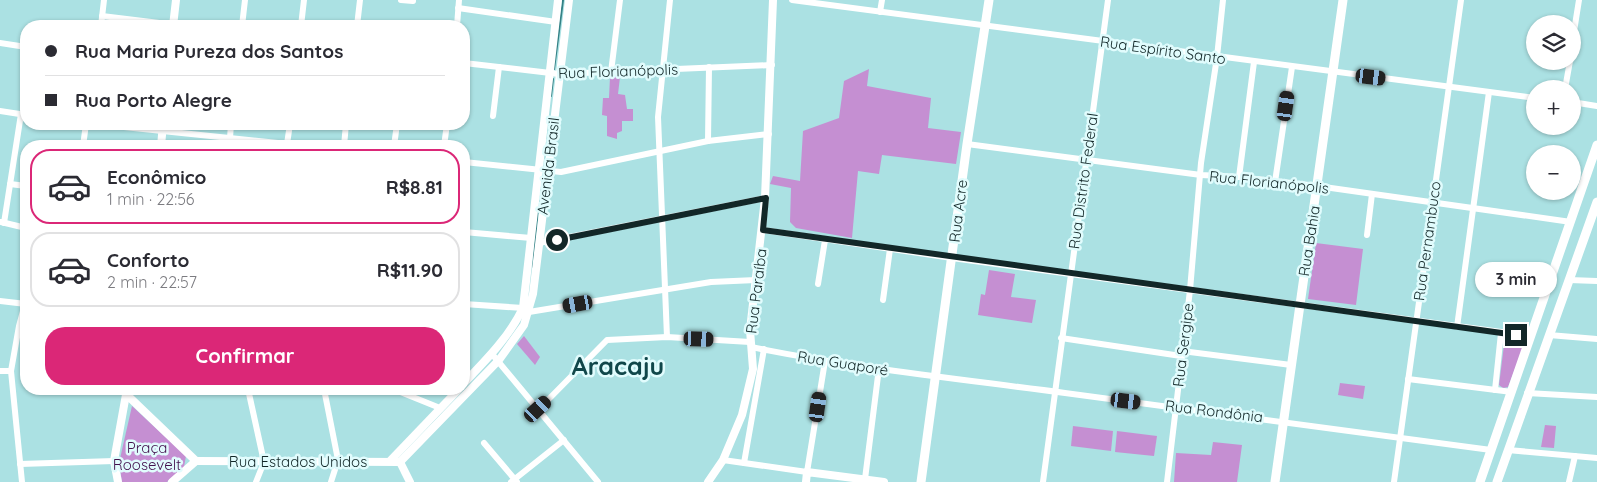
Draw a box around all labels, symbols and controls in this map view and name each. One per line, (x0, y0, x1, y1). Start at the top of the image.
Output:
map controls (1526, 15, 1581, 200)
button: layers (1526, 15, 1581, 70)
street label: Rua Espírito Santo (1099, 32, 1227, 68)
text: Rua Maria Pureza dos Santos (75, 39, 343, 63)
street label: Rua Florianópolis (558, 59, 678, 83)
car (1355, 68, 1386, 86)
button: + (1526, 80, 1581, 135)
text: Rua Porto Alegre (75, 88, 232, 112)
car (1276, 90, 1295, 122)
street label: Rua Distrito Federal (1064, 112, 1102, 250)
street label: Avenida Brasil (533, 116, 563, 216)
button: − (1526, 145, 1581, 200)
icon: car (47, 164, 92, 209)
text: Econômico (107, 165, 206, 189)
street label: Rua Florianópolis (1208, 166, 1330, 198)
text: R$8.81 (386, 175, 443, 199)
street label: Rua Acre (945, 179, 971, 243)
street label: Rua Pernambuco (1409, 180, 1445, 302)
text: 1 min · 22:56 (107, 189, 194, 209)
street label: Rua Bahia (1294, 204, 1324, 278)
route start (546, 229, 568, 251)
icon: car (47, 247, 92, 292)
street label: Rua Paraíba (741, 247, 771, 335)
text: Conforto (107, 248, 189, 272)
text: R$11.90 (377, 258, 443, 282)
callout: 3 min (1475, 262, 1557, 298)
text: 3 min (1495, 269, 1537, 289)
text: 2 min · 22:57 (107, 272, 197, 292)
car (561, 294, 594, 314)
street label: Rua Sergipe (1168, 302, 1198, 388)
route end (1505, 324, 1527, 346)
button: Confirmar (45, 327, 445, 385)
car (683, 331, 714, 347)
street label: Rua Guaporé (796, 346, 890, 380)
district label: Aracaju (572, 350, 664, 381)
car (808, 391, 827, 423)
car (1110, 392, 1141, 410)
car (521, 393, 554, 425)
street label: Rua Rondônia (1164, 396, 1264, 426)
park label: Praça Roosevelt (113, 438, 181, 474)
street label: Rua Estados Unidos (229, 452, 367, 471)

